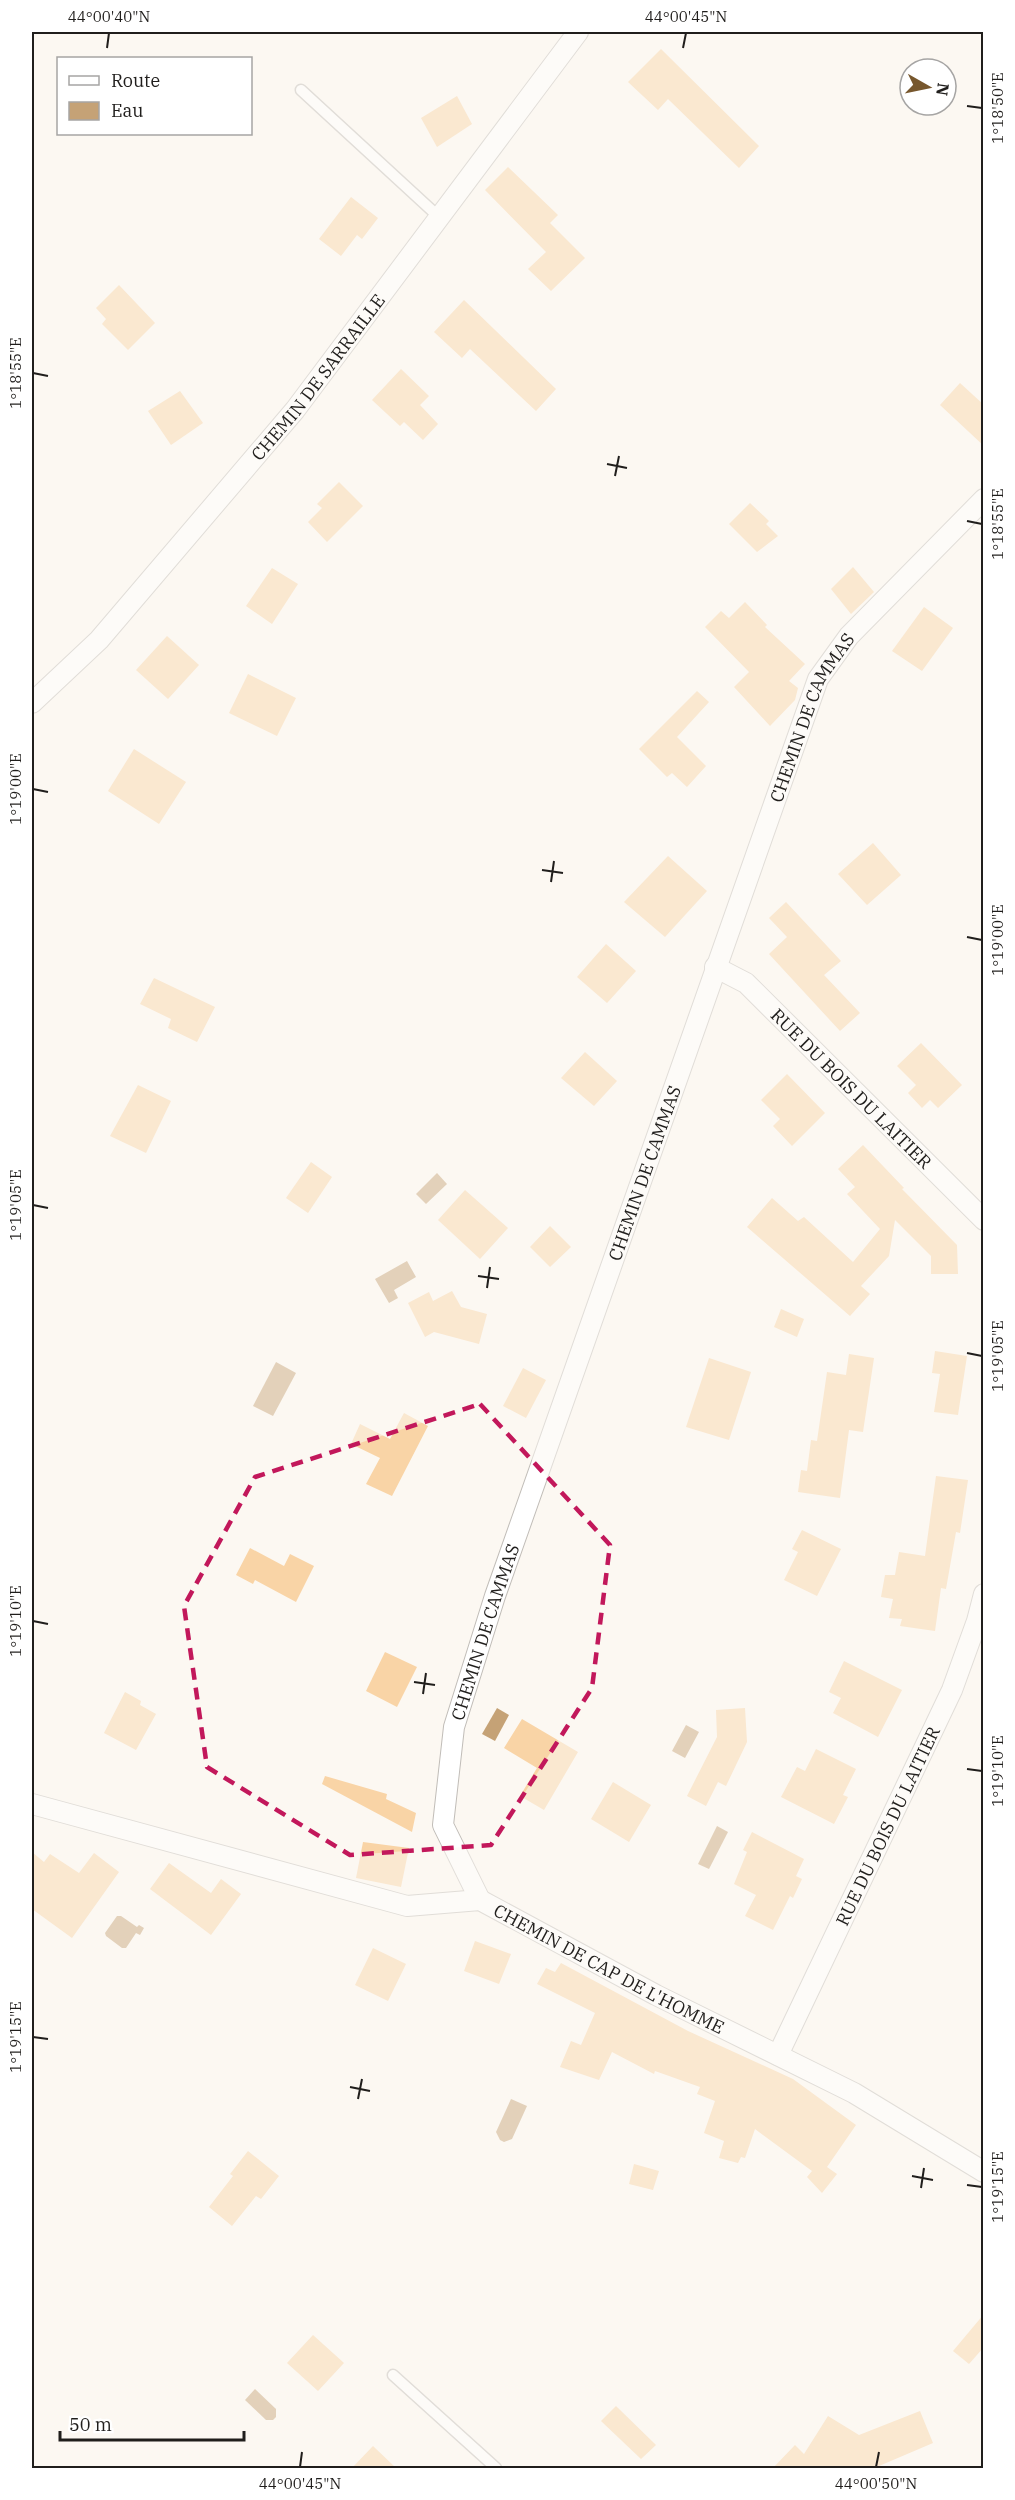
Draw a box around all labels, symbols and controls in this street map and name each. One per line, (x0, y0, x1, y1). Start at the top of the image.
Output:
text: 44°00'40"N (68, 7, 150, 26)
text: 44°00'45"N (645, 7, 727, 26)
legend (57, 57, 252, 135)
north arrow (898, 57, 958, 117)
text: Route (111, 69, 160, 92)
text: 1°18'50"E (988, 72, 1007, 144)
text: N (932, 82, 954, 97)
text: Eau (111, 99, 143, 122)
street label: CHEMIN DE SARRAILLE (246, 289, 389, 465)
text: 1°18'55"E (6, 337, 25, 409)
text: 1°18'55"E (988, 488, 1007, 560)
street label: CHEMIN DE CAMMAS (764, 628, 859, 805)
text: 1°19'00"E (6, 753, 25, 825)
text: 1°19'00"E (988, 904, 1007, 976)
street label: RUE DU BOIS DU LAITIER (766, 1003, 937, 1173)
street label: CHEMIN DE CAMMAS (603, 1082, 685, 1264)
text: 1°19'05"E (6, 1169, 25, 1241)
text: 1°19'05"E (988, 1320, 1007, 1392)
street label: CHEMIN DE CAMMAS (445, 1541, 524, 1723)
text: 1°19'10"E (6, 1585, 25, 1657)
street label: RUE DU BOIS DU LAITIER (830, 1722, 945, 1929)
text: 1°19'10"E (988, 1735, 1007, 1807)
street label: CHEMIN DE CAP DE L'HOMME (490, 1898, 728, 2039)
text: 1°19'15"E (6, 2001, 25, 2073)
text: 1°19'15"E (988, 2151, 1007, 2223)
scale bar (60, 2404, 244, 2442)
text: 50 m (69, 2413, 112, 2436)
text: 44°00'45"N (259, 2474, 341, 2493)
text: 44°00'50"N (835, 2474, 917, 2493)

